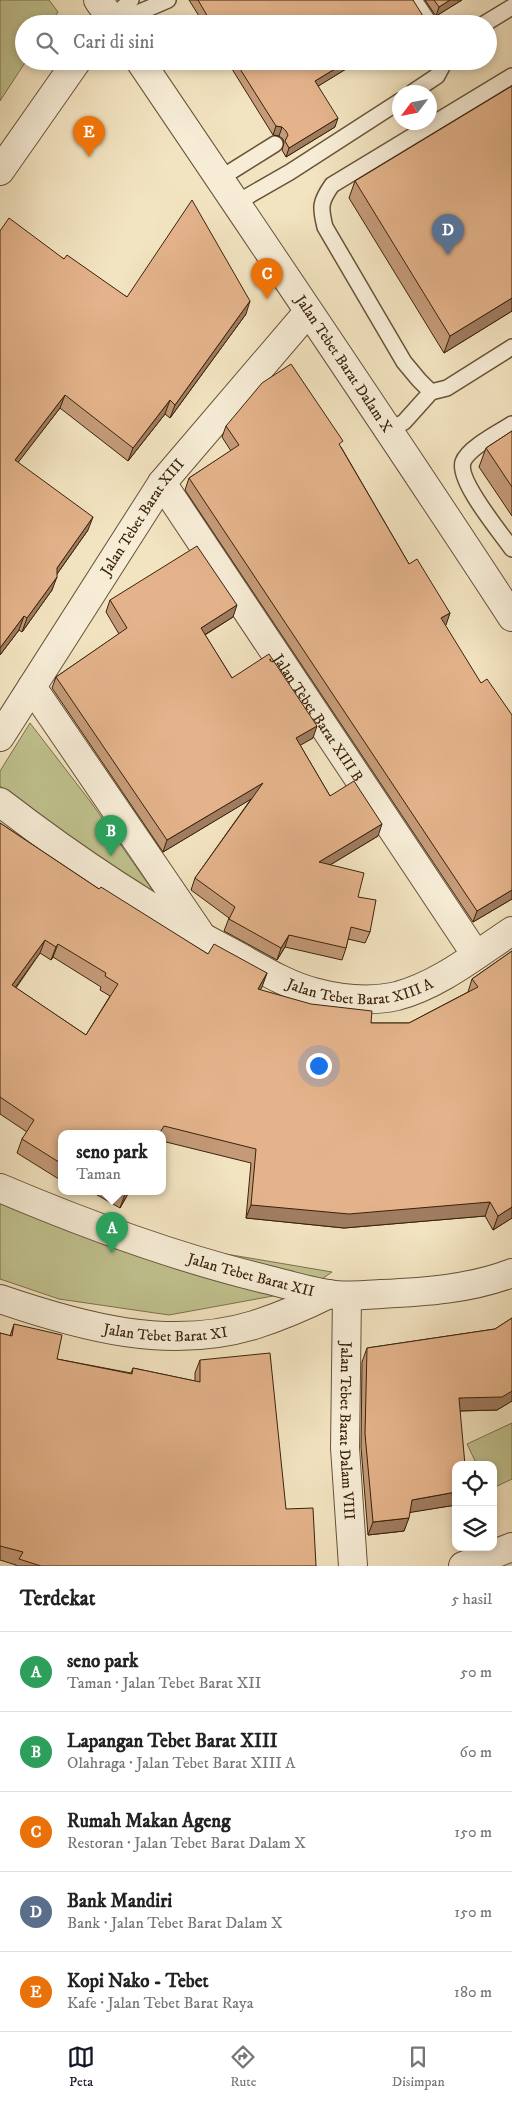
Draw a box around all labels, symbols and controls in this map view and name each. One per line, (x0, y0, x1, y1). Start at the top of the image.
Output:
search box (15, 15, 497, 70)
icon: search (33, 29, 61, 57)
text: Cari di sini (73, 31, 154, 54)
north arrow (392, 85, 437, 130)
pin: E (73, 116, 105, 157)
pin: D (432, 214, 464, 255)
pin: C (251, 258, 283, 299)
street label: Jalan Tebet Barat Dalam X (290, 290, 396, 436)
street label: Jalan Tebet Barat XIII (95, 455, 188, 581)
street label: Jalan Tebet Barat XIII B (267, 649, 367, 786)
pin: B (95, 815, 127, 856)
street label: Jalan Tebet Barat XIII A (285, 969, 435, 987)
text: Jalan Tebet Barat XIII A (282, 974, 437, 1009)
your location (306, 1053, 332, 1079)
popup (58, 1130, 166, 1195)
text: seno park (76, 1141, 148, 1164)
text: Taman (76, 1164, 121, 1184)
pin: A (96, 1212, 128, 1253)
street label: Jalan Tebet Barat XII (183, 1249, 316, 1301)
street label: Jalan Tebet Barat XI (100, 1319, 229, 1346)
street label: Jalan Tebet Barat Dalam VIII (335, 1340, 359, 1521)
map controls (452, 1461, 497, 1551)
button: locate (452, 1461, 497, 1506)
button: layers (452, 1506, 497, 1551)
text: Terdekat (20, 1586, 95, 1612)
text: 5 hasil (451, 1589, 492, 1609)
text: seno park (67, 1650, 138, 1673)
text: A (31, 1662, 41, 1682)
text: 50 m (460, 1662, 492, 1682)
text: Taman · Jalan Tebet Barat XII (67, 1673, 261, 1693)
text: Lapangan Tebet Barat XIII (67, 1730, 278, 1753)
text: B (31, 1742, 41, 1762)
text: 60 m (460, 1742, 492, 1762)
text: Olahraga · Jalan Tebet Barat XIII A (67, 1753, 296, 1773)
text: Rumah Makan Ageng (67, 1810, 231, 1833)
text: C (31, 1822, 41, 1842)
text: 150 m (454, 1822, 492, 1842)
text: Restoran · Jalan Tebet Barat Dalam X (67, 1833, 306, 1853)
text: Bank Mandiri (67, 1890, 172, 1913)
text: D (30, 1902, 42, 1922)
text: 150 m (454, 1902, 492, 1922)
text: Bank · Jalan Tebet Barat Dalam X (67, 1913, 283, 1933)
text: Kopi Nako - Tebet (67, 1970, 209, 1993)
text: E (30, 1982, 42, 2002)
text: 180 m (454, 1982, 492, 2002)
text: Kafe · Jalan Tebet Barat Raya (67, 1993, 253, 2013)
tab: Peta (67, 2043, 95, 2091)
tab: Rute (229, 2043, 257, 2091)
tab: Disimpan (392, 2043, 445, 2091)

